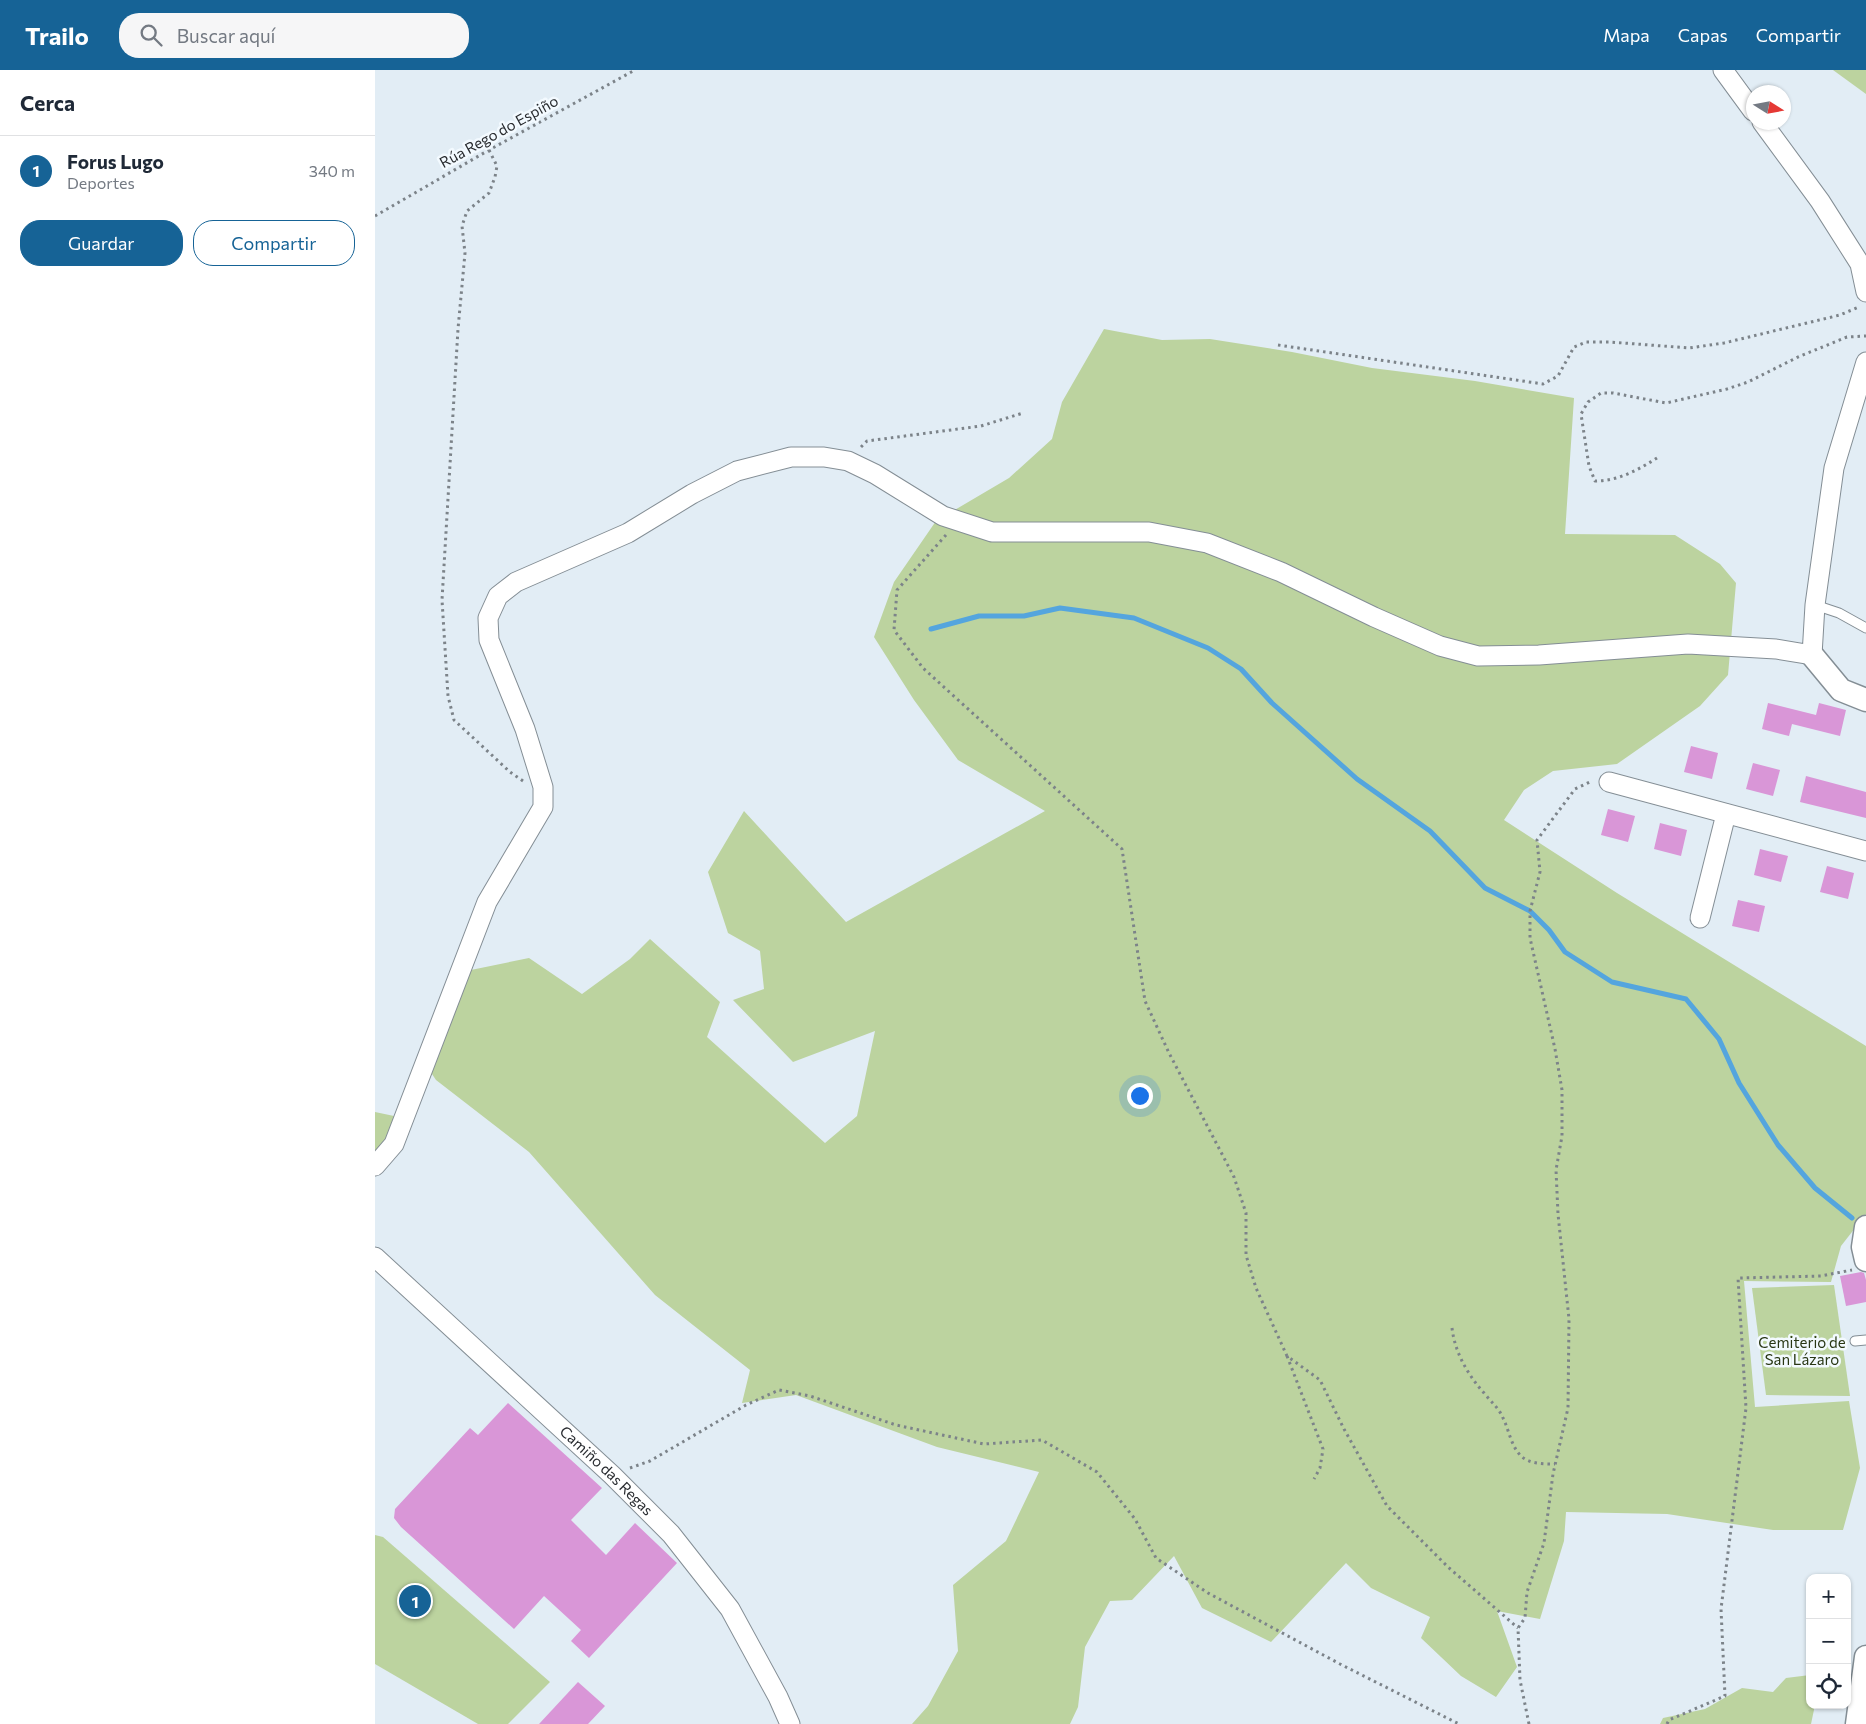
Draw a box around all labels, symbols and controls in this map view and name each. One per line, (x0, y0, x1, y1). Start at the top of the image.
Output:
search box (119, 13, 469, 58)
text: Trailo (25, 21, 89, 50)
icon: search (137, 21, 165, 49)
text: Buscar aquí (177, 24, 275, 47)
text: Mapa (1603, 24, 1650, 46)
text: Capas (1678, 24, 1728, 46)
text: Compartir (1756, 24, 1841, 46)
north arrow (1746, 85, 1791, 130)
text: Cerca (20, 90, 75, 115)
street label: Rúa Rego do Espiño (436, 91, 561, 171)
text: Forus Lugo (67, 150, 164, 173)
text: 1 (32, 161, 40, 180)
text: 340 m (309, 161, 355, 180)
text: Deportes (67, 173, 135, 192)
button: Guardar (20, 220, 183, 266)
button: Compartir (193, 220, 355, 266)
your location (1127, 1083, 1153, 1109)
park label: Cemiterio de San Lázaro (1758, 1333, 1846, 1368)
street label: Camiño das Regas (557, 1422, 657, 1519)
map controls (1806, 1574, 1851, 1709)
button: + (1806, 1574, 1851, 1619)
pin: 1 (399, 1582, 431, 1620)
button: − (1806, 1619, 1851, 1664)
button: locate (1806, 1664, 1851, 1709)

